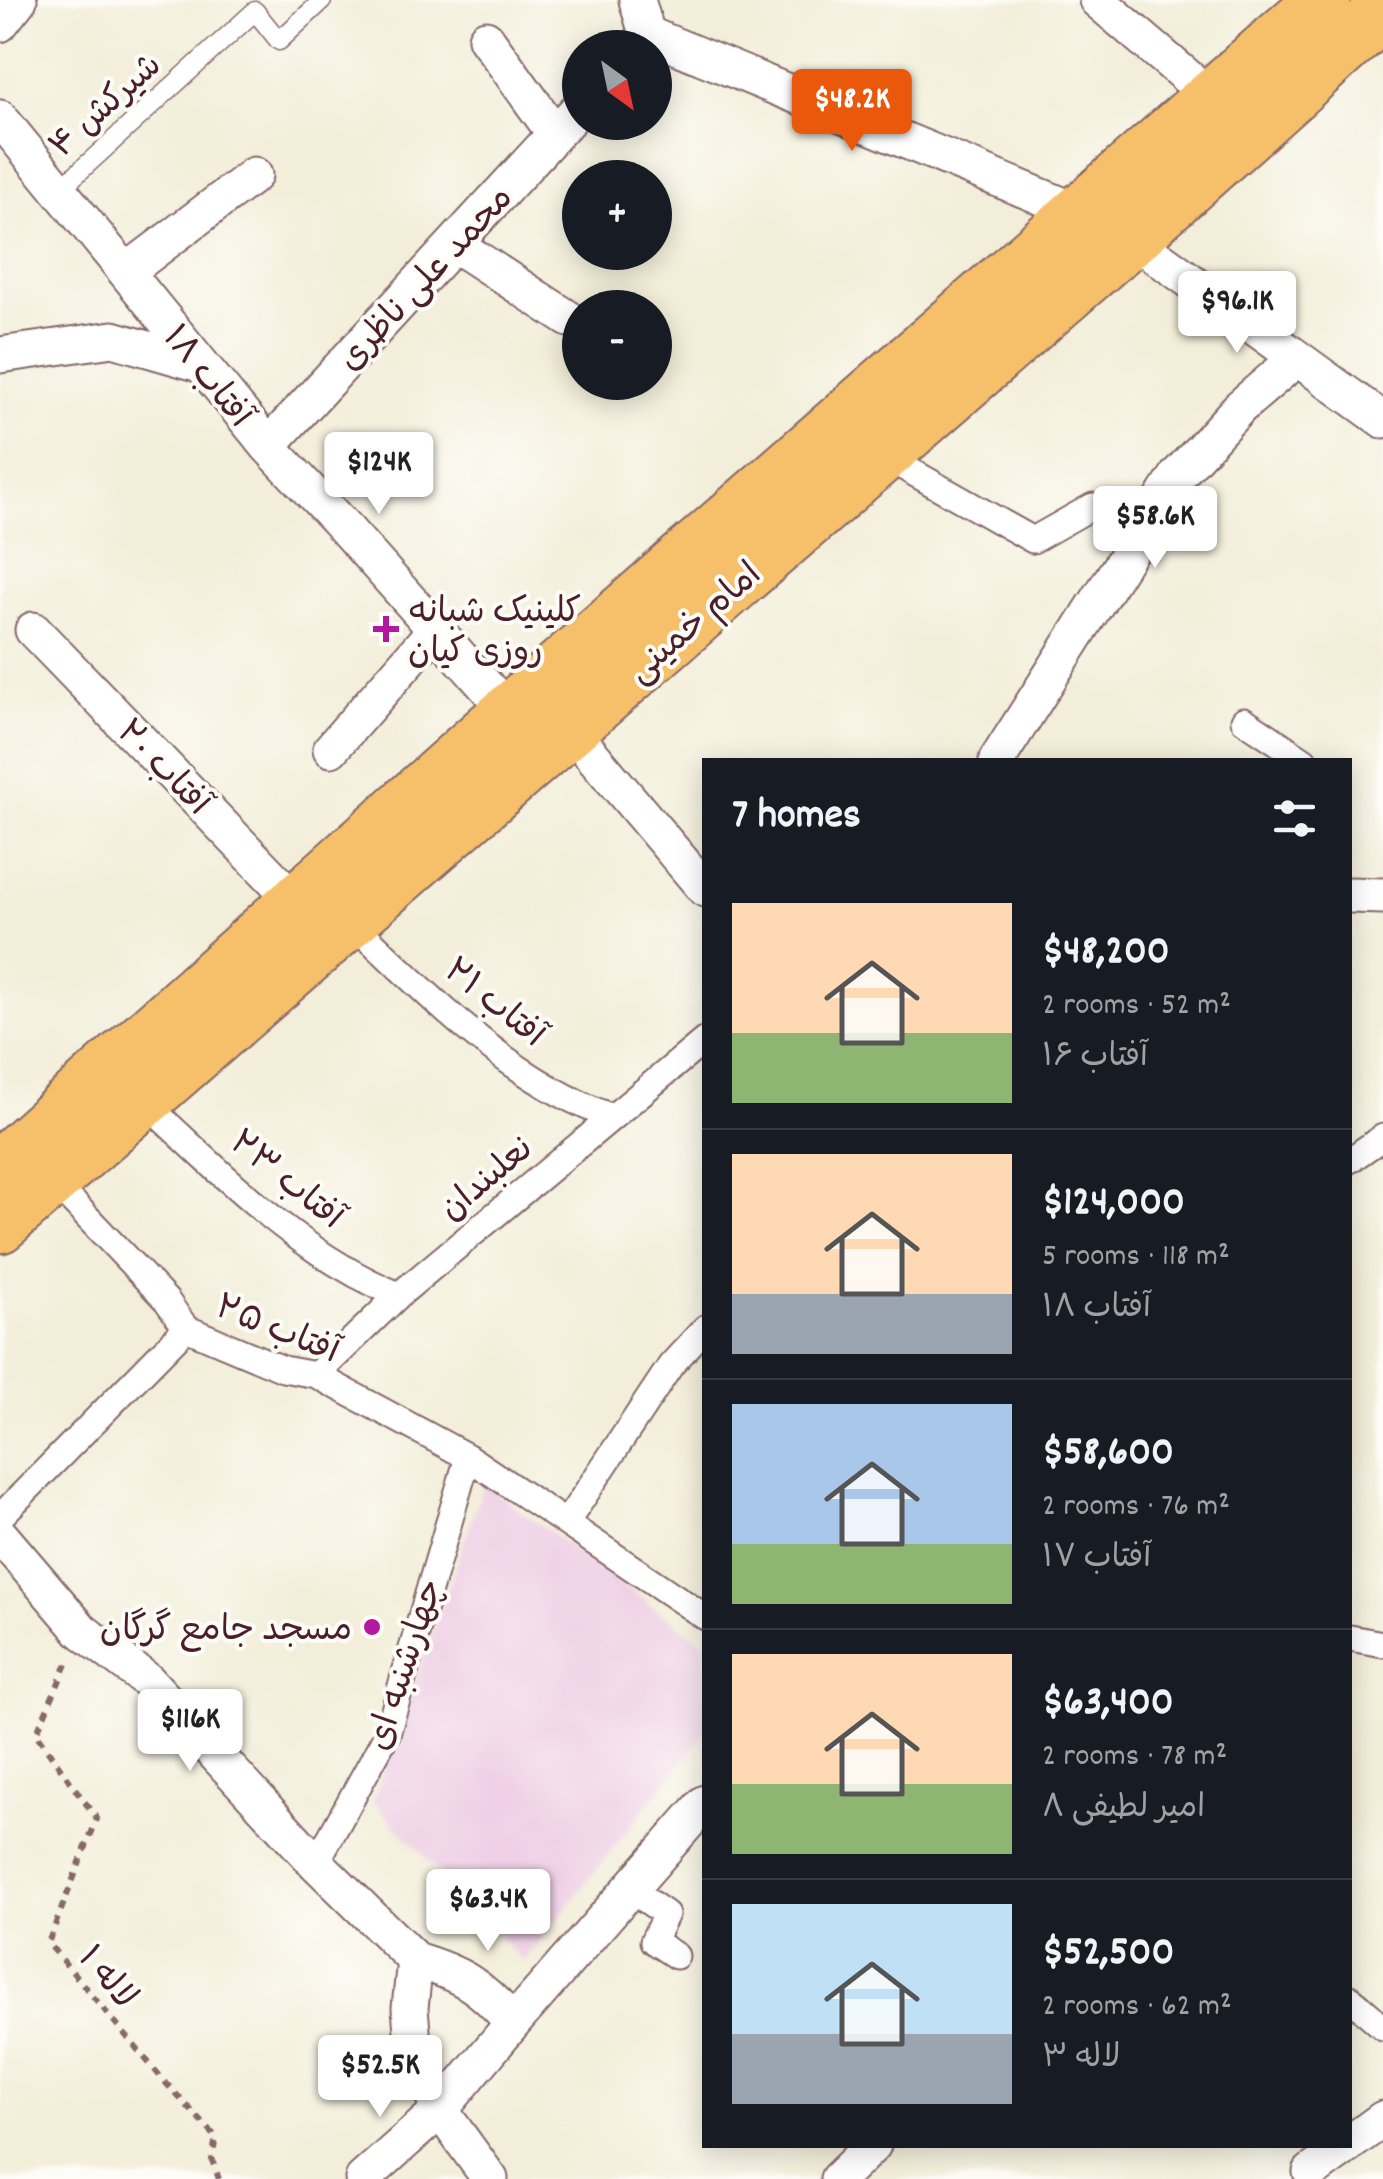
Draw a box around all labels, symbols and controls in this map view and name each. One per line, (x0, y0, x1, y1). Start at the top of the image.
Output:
north arrow (562, 30, 672, 140)
map controls (562, 30, 672, 400)
street label: ۴ شیرکش (40, 43, 175, 172)
pin: $48.2K (771, 69, 933, 154)
text: $48.2K (814, 78, 890, 124)
button: + (562, 160, 672, 270)
street label: محمد علی ناظری (328, 176, 527, 384)
pin: $96.1K (1156, 271, 1318, 356)
text: $96.1K (1200, 280, 1274, 326)
button: − (562, 290, 672, 400)
street label: آفتاب ۱۸ (148, 316, 263, 441)
pin: $124K (309, 432, 449, 517)
text: $124K (346, 441, 412, 487)
pin: $58.6K (1074, 486, 1236, 571)
text: $58.6K (1115, 495, 1195, 541)
street label: امام خمینی (618, 552, 774, 697)
place label: کلینیک شبانه روزی کیان (408, 589, 581, 679)
marker: کلینیک شبانه روزی کیان (373, 616, 399, 642)
street label: ۲۰ آفتاب (103, 710, 221, 830)
text: 7 homes (732, 788, 861, 848)
icon: filters (1267, 791, 1322, 846)
text: $48,200 (1042, 924, 1170, 984)
icon: home (812, 943, 932, 1063)
street label: آفتاب ۲۱ (431, 948, 556, 1062)
text: 2 rooms · 52 m² (1042, 984, 1231, 1030)
text: آفتاب ۱۶ (1042, 1036, 1148, 1082)
street label: آفتاب ۲۳ (217, 1120, 354, 1244)
street label: نعلبندان (430, 1127, 546, 1235)
text: $124,000 (1042, 1175, 1185, 1235)
icon: home (812, 1194, 932, 1314)
text: 5 rooms · 118 m² (1042, 1235, 1230, 1281)
street label: آفتاب ۲۵ (207, 1284, 347, 1380)
text: آفتاب ۱۸ (1042, 1287, 1151, 1333)
text: $58,600 (1042, 1425, 1174, 1485)
icon: home (812, 1444, 932, 1564)
text: 2 rooms · 76 m² (1042, 1485, 1230, 1531)
text: ۱۷ آفتاب (1042, 1537, 1151, 1583)
street label: چهارشنبه ای (357, 1573, 459, 1758)
place label: مسجد جامع گرگان (100, 1607, 352, 1657)
marker: مسجد جامع گرگان (361, 1616, 383, 1638)
text: $63,400 (1042, 1675, 1174, 1735)
pin: $116K (120, 1689, 260, 1774)
icon: home (812, 1694, 932, 1814)
text: $116K (160, 1698, 220, 1744)
text: 2 rooms · 78 m² (1042, 1735, 1227, 1781)
text: ۸ امیر لطیفی (1042, 1787, 1205, 1833)
pin: $63.4K (407, 1869, 569, 1954)
text: $63.4K (448, 1878, 528, 1924)
text: $52,500 (1042, 1925, 1174, 1985)
street label: لاله ۱ (64, 1936, 147, 2022)
icon: home (812, 1944, 932, 2064)
text: 2 rooms · 62 m² (1042, 1985, 1232, 2031)
pin: $52.5K (299, 2035, 461, 2120)
text: لاله ۳ (1042, 2037, 1120, 2083)
text: $52.5K (340, 2044, 420, 2090)

